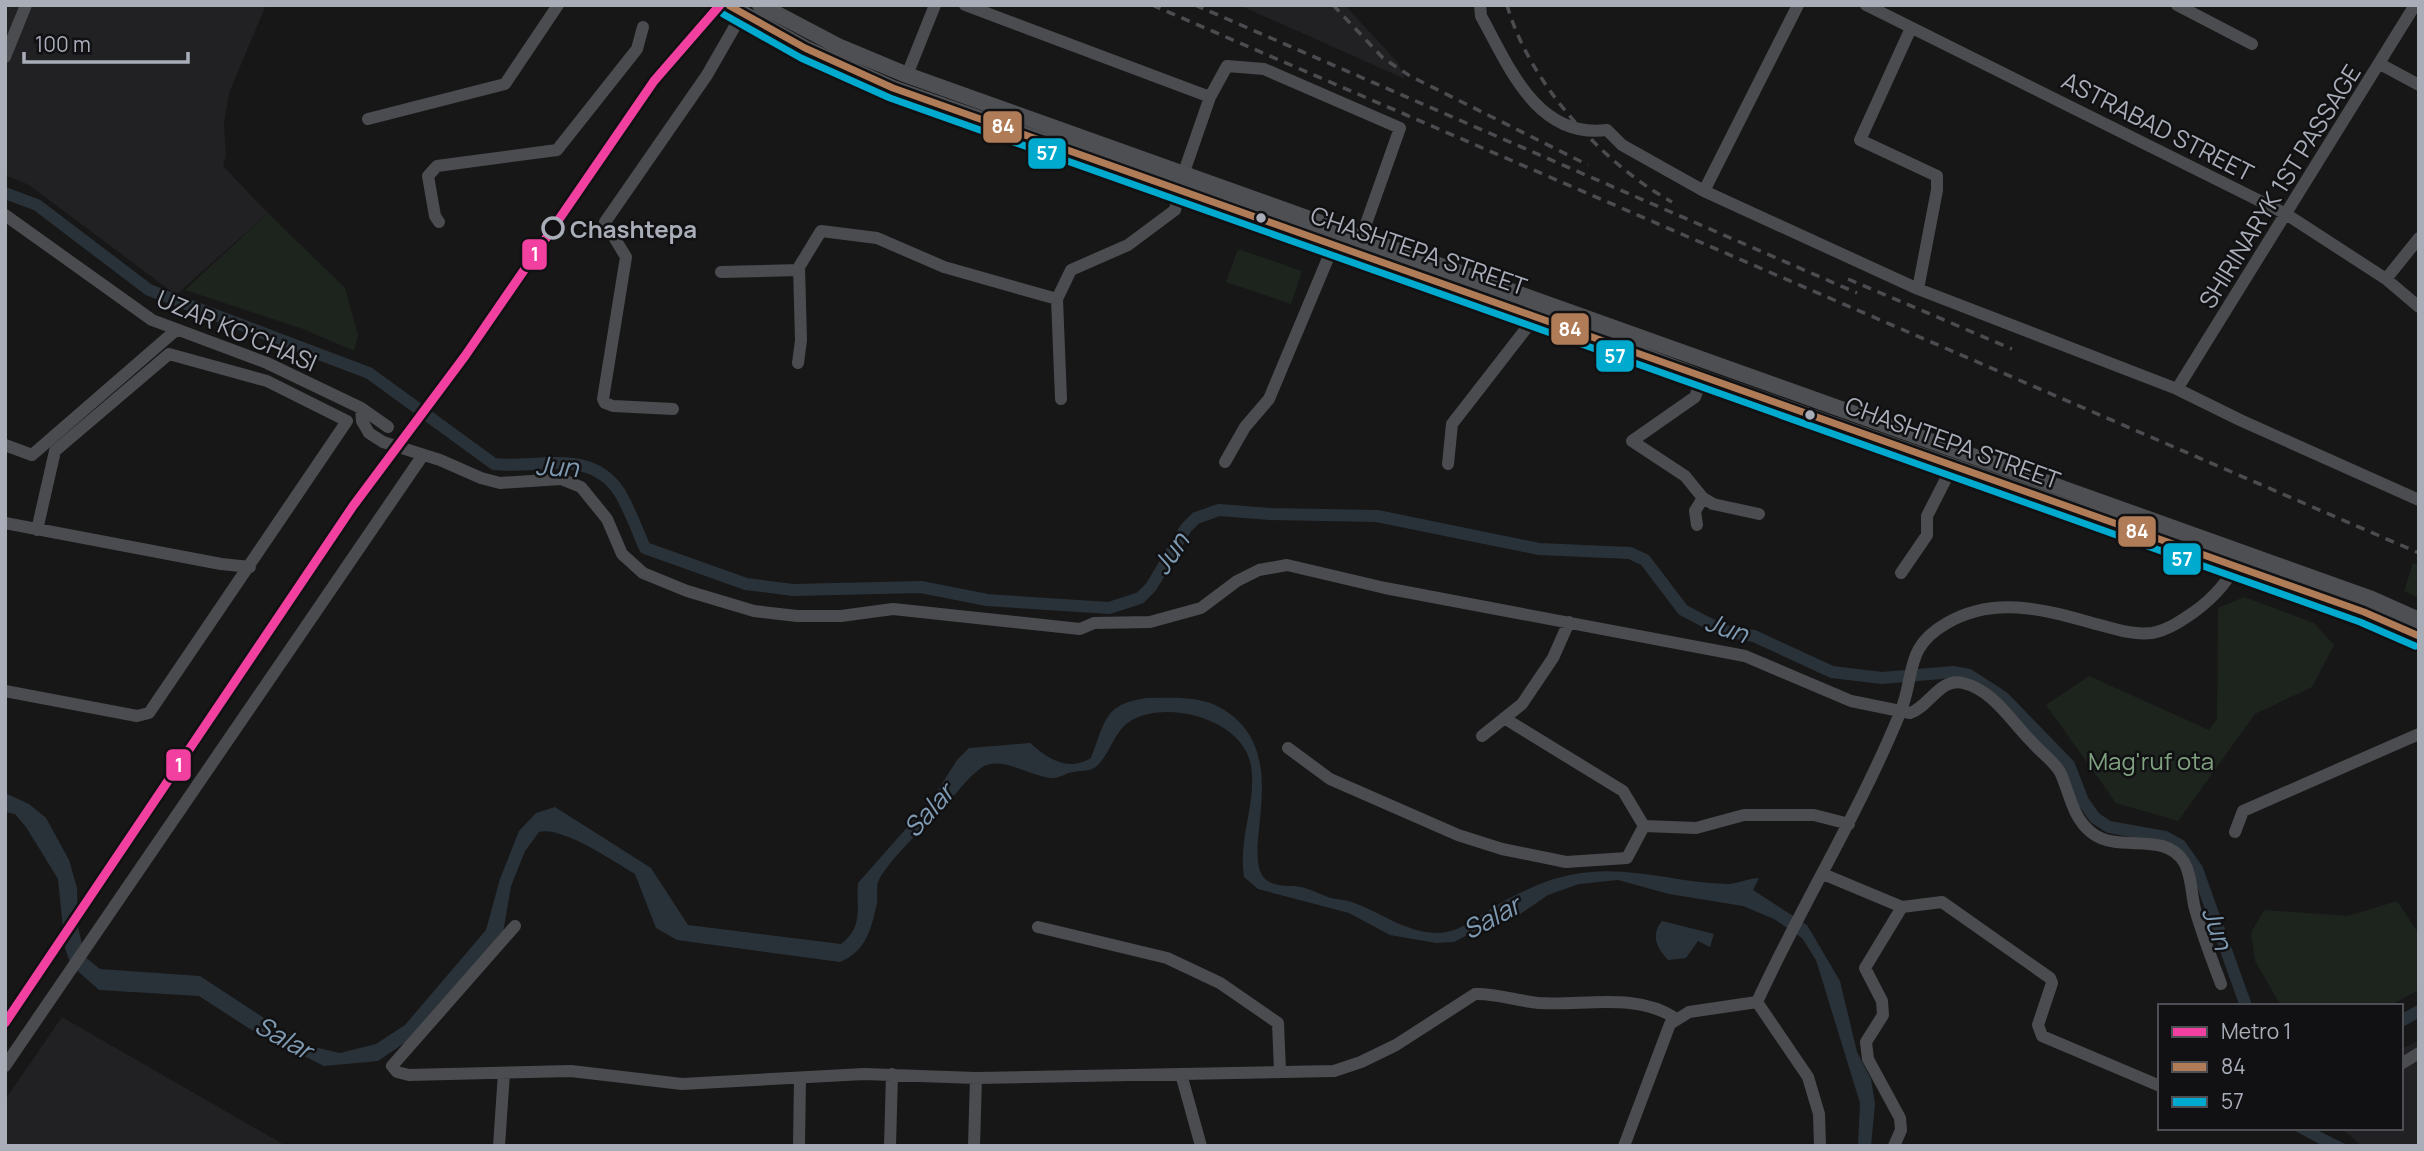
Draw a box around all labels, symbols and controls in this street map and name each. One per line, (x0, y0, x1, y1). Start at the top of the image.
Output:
scale bar (24, 21, 189, 65)
text: 100 m (35, 30, 91, 58)
street label: SHIRINARYK 1ST PASSAGE (2190, 58, 2368, 314)
street label: ASTRABAD STREET (2057, 63, 2260, 189)
line badge: 84 (982, 110, 1023, 144)
text: 84 (991, 113, 1015, 139)
line badge: 57 (1027, 137, 1067, 170)
text: 57 (1036, 140, 1058, 166)
street label: CHASHTEPA STREET (1306, 197, 1532, 303)
unlabelled marker (1254, 211, 1268, 225)
place label: Chashtepa (570, 212, 697, 245)
marker: Chashtepa (542, 217, 564, 239)
line badge: 1 (521, 238, 548, 271)
text: 1 (531, 241, 539, 267)
street label: UZAR KO'CHASI (152, 281, 322, 379)
line badge: 84 (1550, 312, 1590, 346)
text: 84 (1558, 316, 1582, 342)
line badge: 57 (1595, 339, 1635, 373)
text: 57 (1604, 343, 1626, 369)
street label: CHASHTEPA STREET (1841, 388, 2066, 497)
unlabelled marker (1803, 408, 1817, 422)
water label: Jun (535, 447, 581, 485)
line badge: 84 (2117, 515, 2157, 548)
text: 84 (2125, 518, 2149, 544)
water label: Jun (1143, 524, 1198, 581)
line badge: 57 (2162, 542, 2202, 576)
text: 57 (2171, 546, 2193, 572)
water label: Jun (1701, 603, 1755, 652)
park label: Mag'ruf ota (2088, 744, 2214, 777)
line badge: 1 (165, 748, 192, 782)
text: 1 (175, 752, 183, 778)
water label: Salar (894, 773, 964, 844)
water label: Salar (1456, 885, 1529, 947)
water label: Jun (2194, 902, 2243, 956)
legend (2158, 1004, 2403, 1130)
water label: Salar (249, 1007, 322, 1069)
text: Metro 1 (2221, 1017, 2292, 1045)
text: 84 (2221, 1052, 2246, 1080)
text: 57 (2221, 1087, 2244, 1115)

